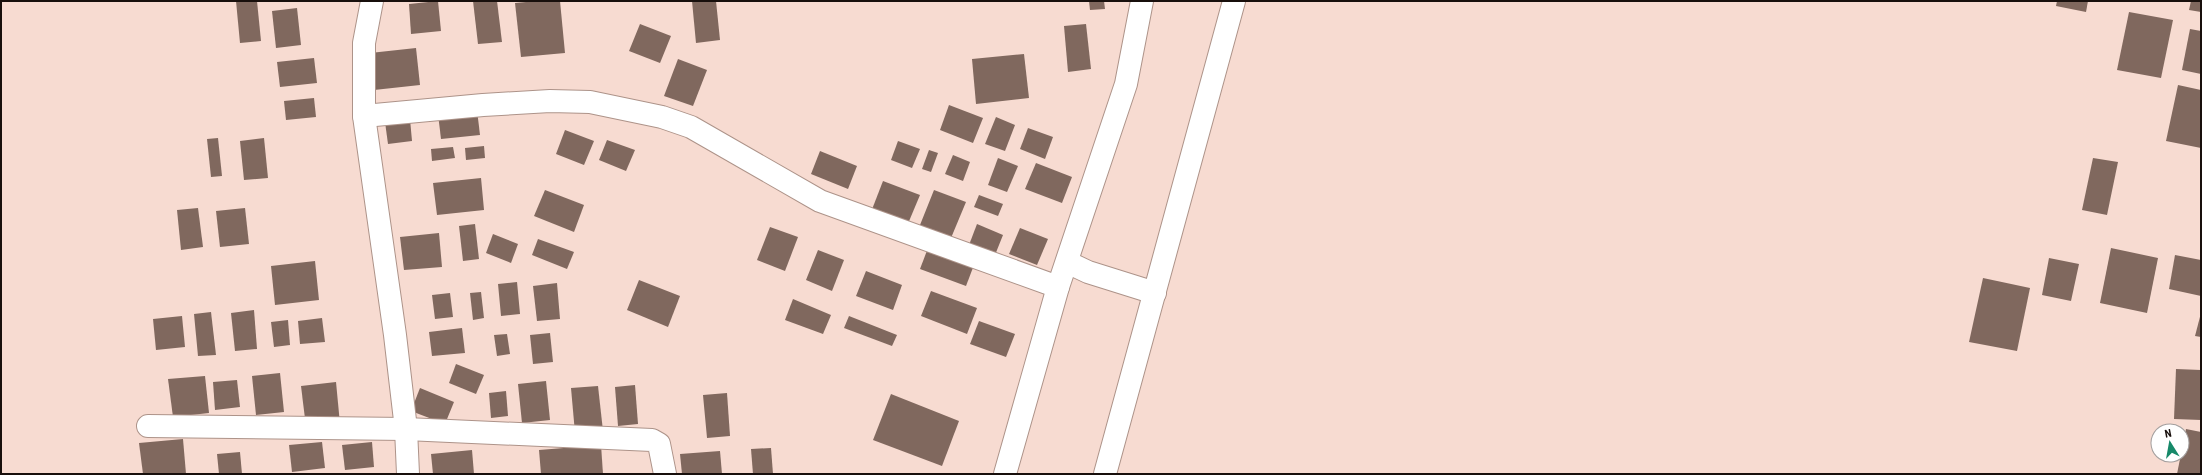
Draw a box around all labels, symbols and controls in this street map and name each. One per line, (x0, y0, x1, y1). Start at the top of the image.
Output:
north arrow (2150, 423, 2190, 463)
text: N (2164, 427, 2173, 441)

